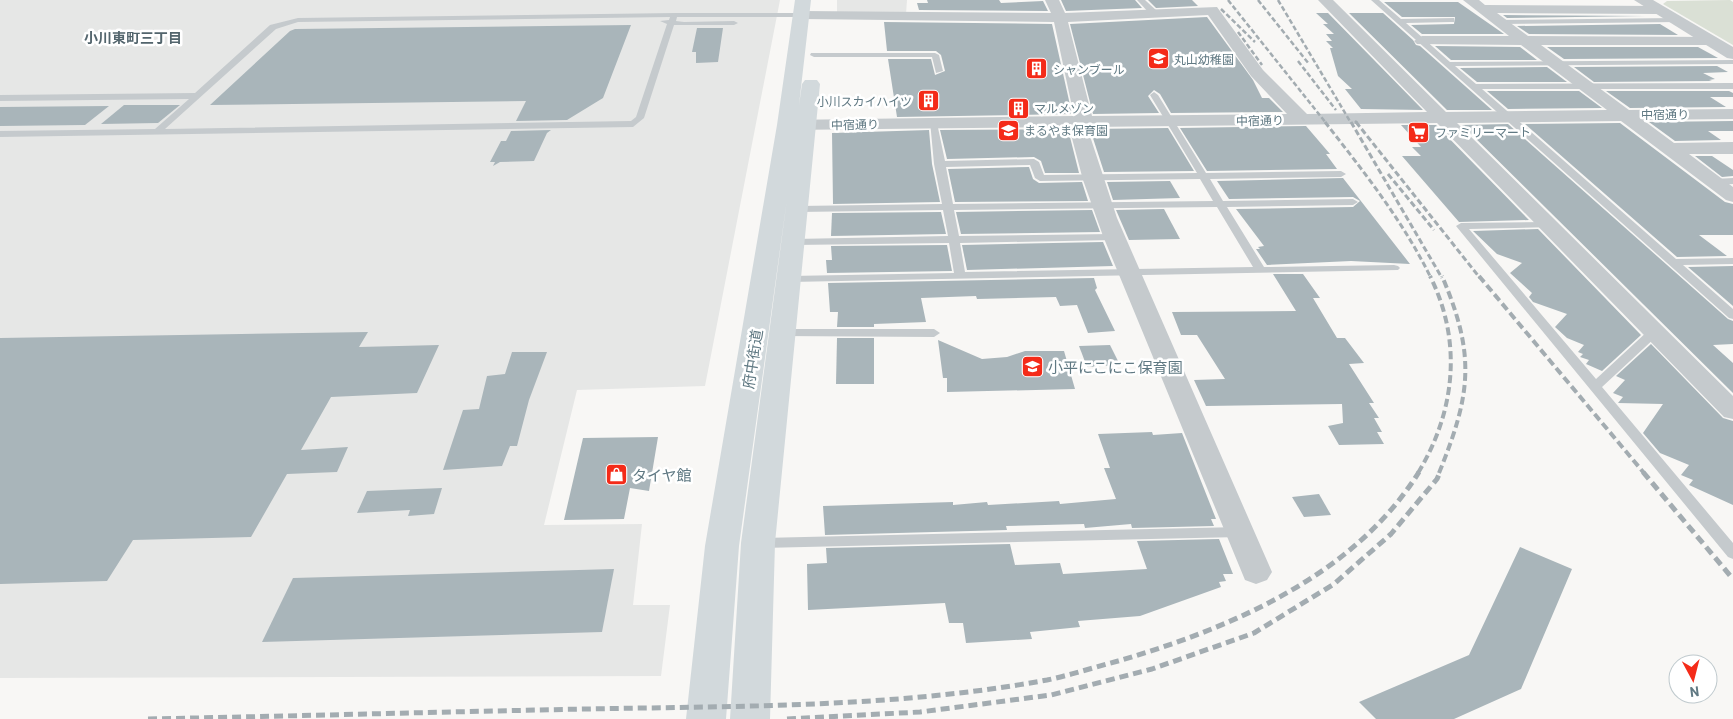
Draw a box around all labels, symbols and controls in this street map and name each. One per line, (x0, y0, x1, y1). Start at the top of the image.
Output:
district label: 小川東町三丁目 (84, 29, 182, 46)
school or university icon: 丸山幼稚園 (1146, 47, 1170, 71)
place label: 丸山幼稚園 (1174, 52, 1234, 66)
building icon: シャンブール (1025, 57, 1049, 81)
place label: シャンブール (1053, 62, 1125, 76)
building icon: 小川スカイハイツ (916, 89, 940, 113)
place label: 小川スカイハイツ (816, 94, 912, 108)
building icon: マルメゾン (1006, 96, 1030, 120)
place label: マルメゾン (1034, 101, 1094, 115)
street label: 中宿通り (1641, 107, 1689, 121)
street label: 中宿通り (1236, 113, 1284, 127)
street label: 中宿通り (831, 117, 879, 131)
school or university icon: まるやま保育園 (996, 118, 1020, 142)
supermarket icon: ファミリーマート (1407, 120, 1431, 144)
place label: まるやま保育園 (1024, 123, 1108, 137)
place label: ファミリーマート (1435, 125, 1531, 139)
street label: 府中街道 (738, 328, 766, 390)
school or university icon: 小平にこにこ保育園 (1020, 355, 1044, 379)
place label: 小平にこにこ保育園 (1048, 358, 1182, 376)
shop icon: タイヤ館 (604, 463, 628, 487)
place label: タイヤ館 (632, 466, 692, 484)
north arrow (1668, 654, 1718, 704)
text: N (1689, 683, 1700, 701)

